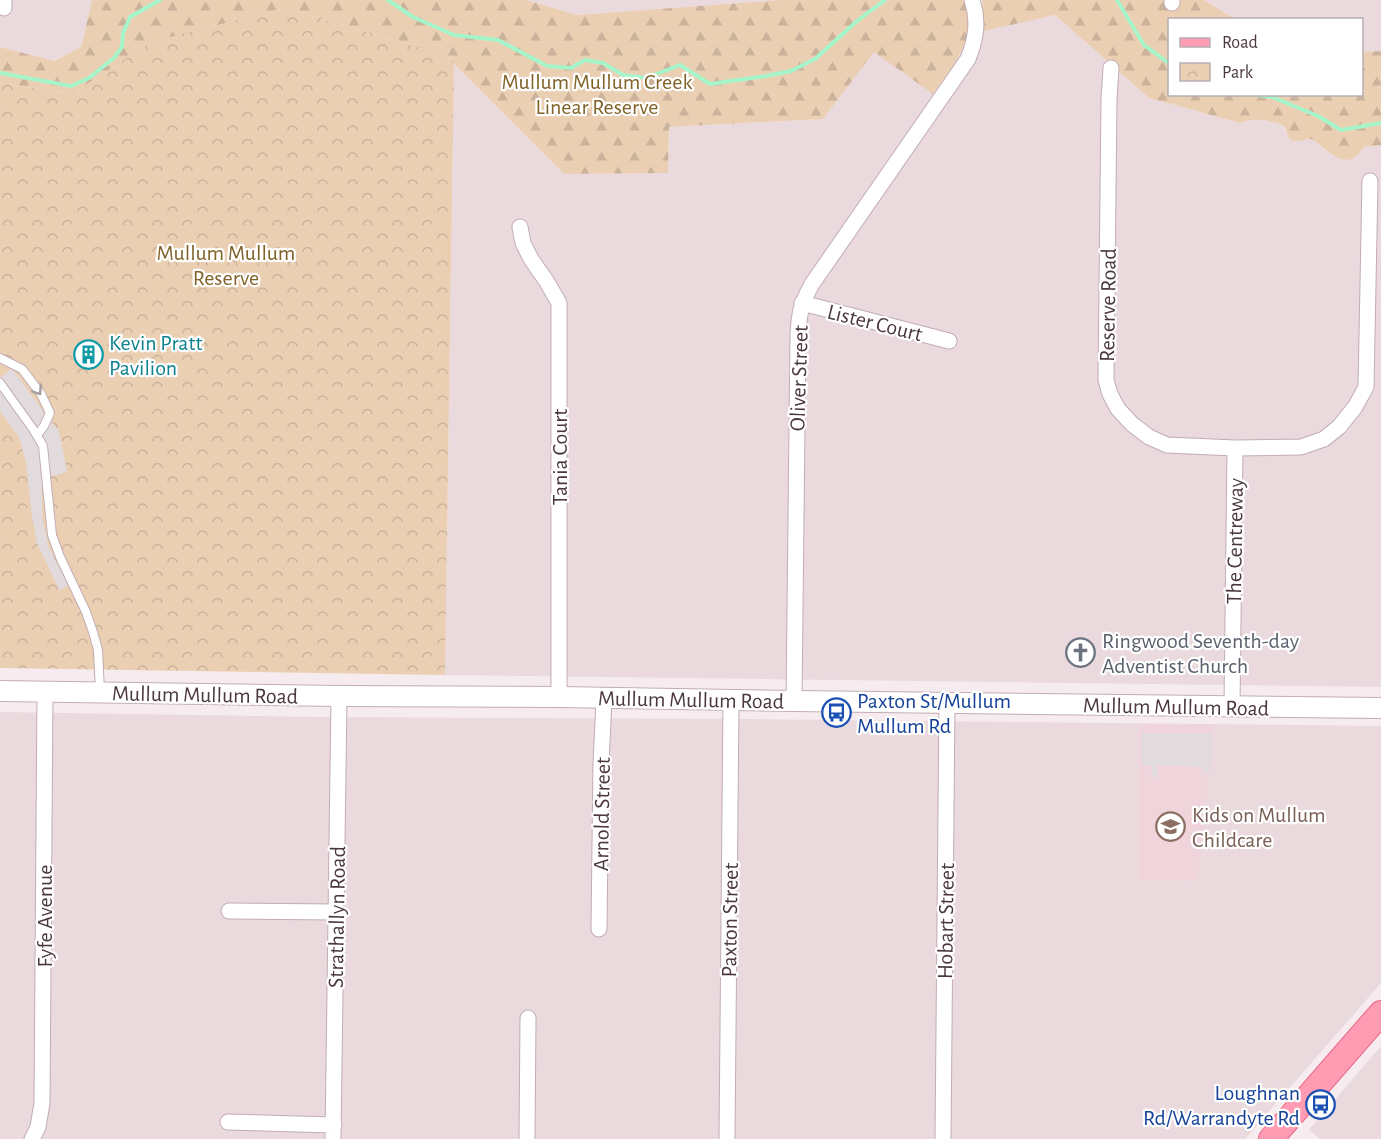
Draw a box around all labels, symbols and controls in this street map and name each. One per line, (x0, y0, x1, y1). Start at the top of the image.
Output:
legend (1168, 18, 1363, 96)
text: Road (1222, 34, 1258, 52)
text: Park (1222, 64, 1254, 82)
park label: Mullum Mullum Creek Linear Reserve (502, 71, 692, 118)
park label: Mullum Mullum Reserve (157, 242, 295, 289)
street label: Reserve Road (1096, 248, 1120, 362)
street label: Lister Court (825, 301, 925, 345)
street label: Oliver Street (786, 324, 812, 432)
place label: Kevin Pratt Pavilion (109, 332, 203, 379)
building icon: Kevin Pratt Pavilion (72, 339, 104, 371)
one-way arrow (31, 384, 42, 395)
street label: Tania Court (549, 409, 571, 505)
street label: The Centreway (1223, 477, 1247, 604)
place label: Ringwood Seventh-day Adventist Church (1102, 630, 1300, 677)
church icon: Ringwood Seventh-day Adventist Church (1065, 637, 1097, 669)
street label: Mullum Mullum Road (112, 682, 298, 708)
street label: Mullum Mullum Road (598, 687, 784, 713)
place label: Paxton St/Mullum Mullum Rd (857, 690, 1011, 737)
street label: Mullum Mullum Road (1083, 694, 1269, 720)
bus stop icon: Paxton St/Mullum Mullum Rd (820, 697, 852, 729)
street label: Arnold Street (590, 757, 614, 871)
place label: Kids on Mullum Childcare (1192, 804, 1326, 851)
school or university icon: Kids on Mullum Childcare (1155, 811, 1187, 843)
street label: Strathallyn Road (325, 846, 349, 988)
street label: Paxton Street (718, 862, 742, 978)
street label: Hobart Street (934, 863, 958, 979)
street label: Fyfe Avenue (34, 865, 56, 967)
place label: Loughnan Rd/Warrandyte Rd (1143, 1082, 1300, 1129)
bus stop icon: Loughnan Rd/Warrandyte Rd (1305, 1089, 1337, 1121)

